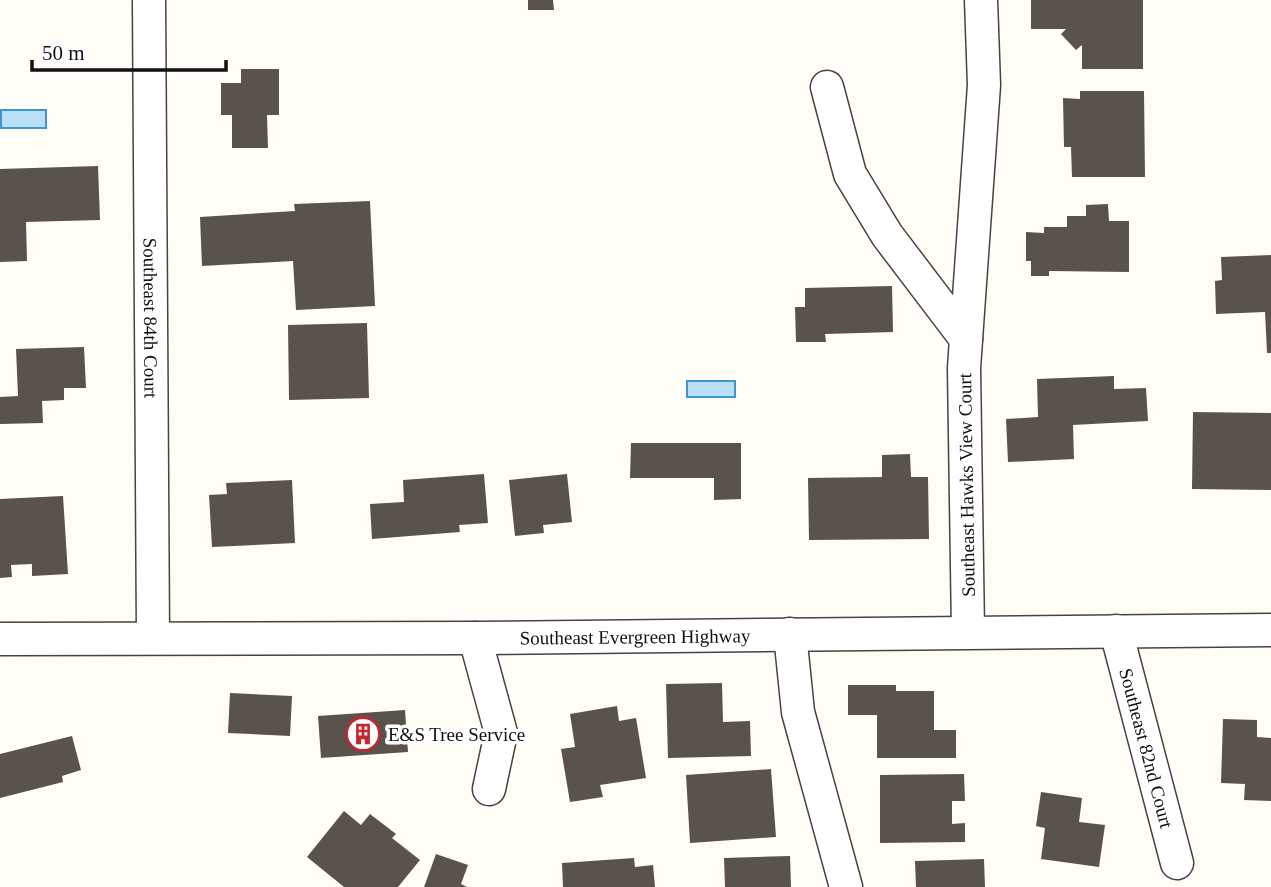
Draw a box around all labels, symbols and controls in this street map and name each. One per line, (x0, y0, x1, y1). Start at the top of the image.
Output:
scale bar (32, 28, 226, 72)
text: 50 m (42, 41, 85, 65)
street label: Southeast 84th Court (139, 238, 162, 399)
street label: Southeast Hawks View Court (954, 372, 979, 597)
street label: Southeast Evergreen Highway (519, 625, 751, 649)
street label: Southeast 82nd Court (1115, 666, 1178, 831)
building icon: E&S Tree Service (344, 715, 382, 753)
place label: E&S Tree Service (388, 724, 525, 745)

